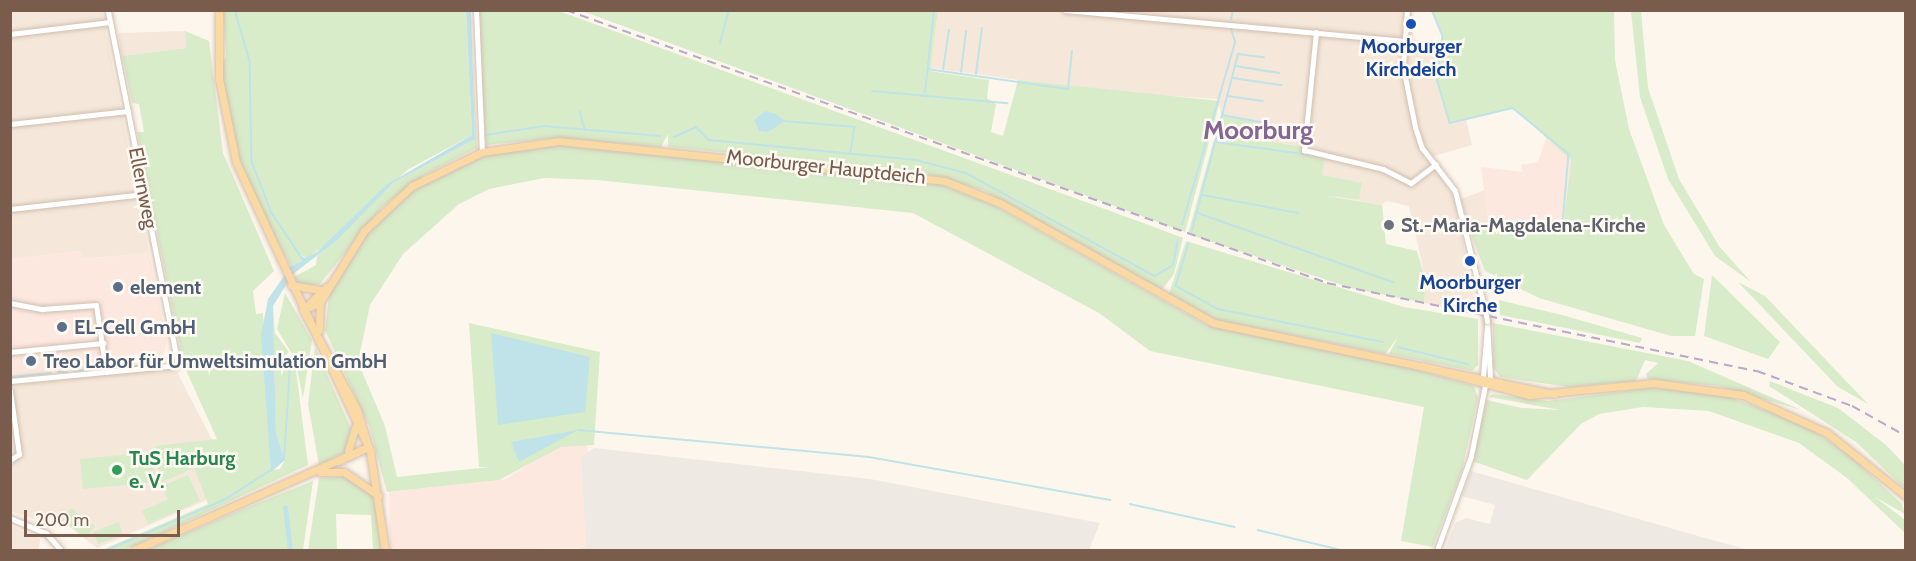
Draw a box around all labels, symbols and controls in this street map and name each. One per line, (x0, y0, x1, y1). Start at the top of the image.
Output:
marker: Moorburger Kirchdeich (1404, 17, 1418, 31)
place label: Moorburger Kirchdeich (1360, 34, 1462, 81)
district label: Moorburg (1203, 115, 1313, 147)
street label: Ellernweg (123, 145, 163, 231)
street label: Moorburger Hauptdeich (725, 145, 927, 189)
place label: St.-Maria-Magdalena-Kirche (1401, 213, 1646, 237)
marker: St.-Maria-Magdalena-Kirche (1382, 218, 1396, 232)
marker: Moorburger Kirche (1463, 254, 1477, 268)
place label: Moorburger Kirche (1419, 270, 1521, 317)
place label: element (130, 275, 201, 299)
marker: element (111, 280, 125, 294)
place label: EL-Cell GmbH (74, 315, 196, 339)
marker: EL-Cell GmbH (55, 320, 69, 334)
place label: Treo Labor für Umweltsimulation GmbH (43, 349, 387, 373)
marker: Treo Labor für Umweltsimulation GmbH (24, 354, 38, 368)
place label: TuS Harburg e. V. (129, 446, 235, 493)
marker: TuS Harburg e. V. (110, 463, 124, 477)
scale bar (27, 498, 183, 536)
text: 200 m (35, 509, 89, 531)

